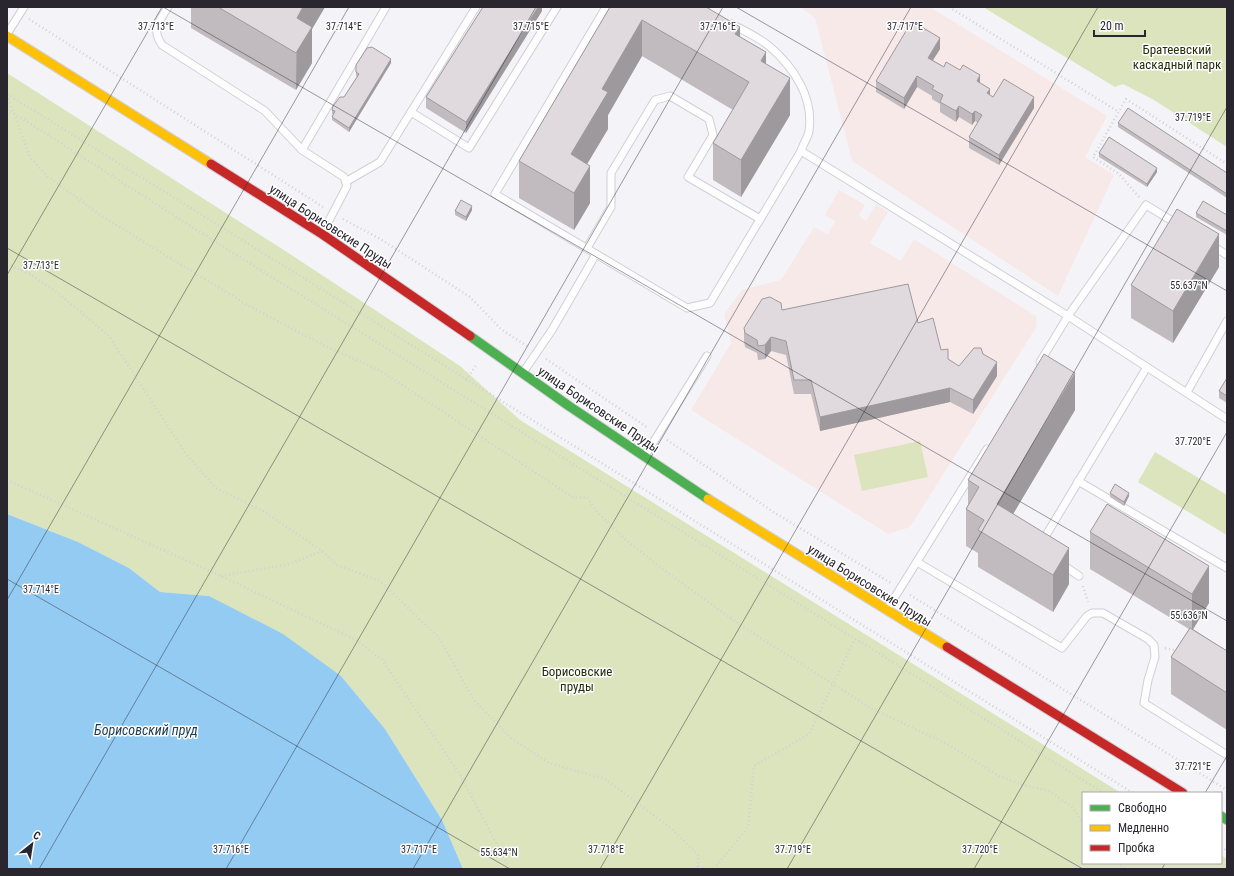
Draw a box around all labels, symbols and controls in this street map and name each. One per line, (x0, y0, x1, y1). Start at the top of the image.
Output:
scale bar (1094, 12, 1145, 38)
text: 20 m (1100, 19, 1124, 33)
text: 37.713°E (138, 21, 174, 32)
text: 37.714°E (326, 21, 362, 32)
text: 37.715°E (513, 21, 549, 32)
text: 37.716°E (700, 21, 736, 32)
text: 37.717°E (887, 21, 923, 32)
park label: Братеевский каскадный парк (1133, 42, 1222, 72)
text: 37.719°E (1175, 112, 1211, 123)
street label: улица Борисовские Пруды (266, 181, 395, 272)
text: 37.713°E (23, 260, 59, 271)
text: 55.637°N (1170, 280, 1208, 291)
street label: улица Борисовские Пруды (535, 363, 662, 456)
text: 37.720°E (1175, 436, 1211, 447)
street label: улица Борисовские Пруды (805, 541, 935, 630)
text: 37.714°E (23, 584, 59, 595)
text: 55.636°N (1170, 610, 1208, 621)
park label: Борисовские пруды (542, 664, 612, 694)
water label: Борисовский пруд (94, 722, 198, 738)
text: 37.721°E (1175, 761, 1211, 772)
legend (1082, 792, 1222, 864)
text: Свободно (1118, 801, 1167, 815)
text: Медленно (1118, 821, 1169, 835)
north arrow (12, 824, 52, 864)
text: С (31, 829, 43, 843)
text: Пробка (1118, 841, 1155, 855)
text: 37.716°E (213, 844, 249, 855)
text: 37.717°E (401, 844, 437, 855)
text: 37.718°E (588, 844, 624, 855)
text: 37.719°E (775, 844, 811, 855)
text: 37.720°E (962, 844, 998, 855)
text: 55.634°N (480, 847, 518, 858)

